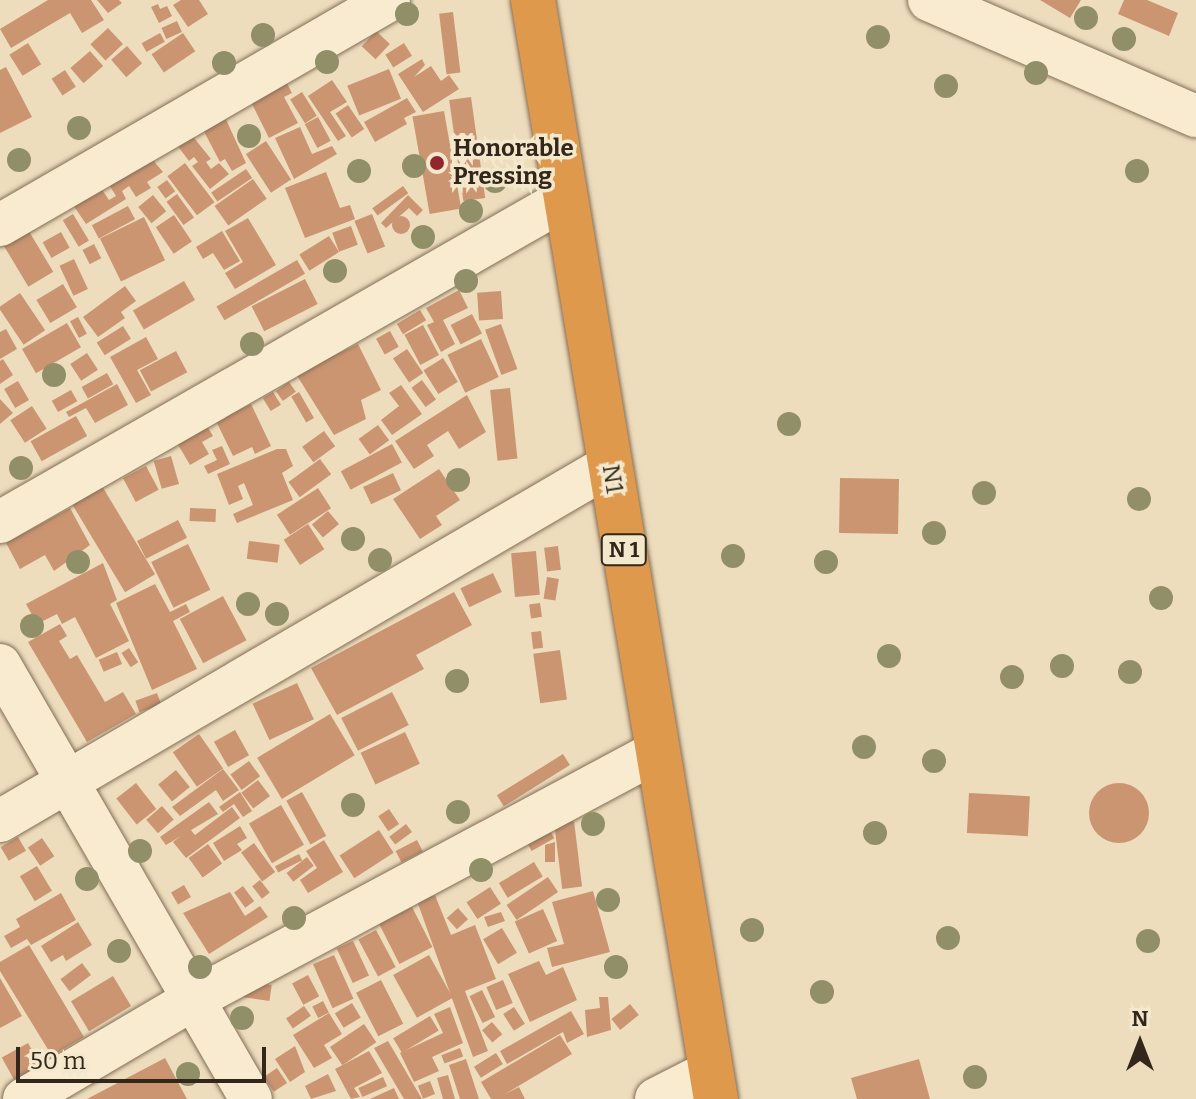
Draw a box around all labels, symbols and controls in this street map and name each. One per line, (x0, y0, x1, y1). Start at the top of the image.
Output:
place label: Honorable Pressing (453, 135, 574, 191)
marker: Honorable Pressing (428, 154, 446, 172)
street label: N1 (596, 463, 628, 495)
road number: N 1 (600, 532, 648, 568)
north arrow (1100, 1003, 1180, 1083)
text: N (1132, 1005, 1148, 1032)
scale bar (20, 1031, 270, 1081)
text: 50 m (30, 1047, 86, 1075)

